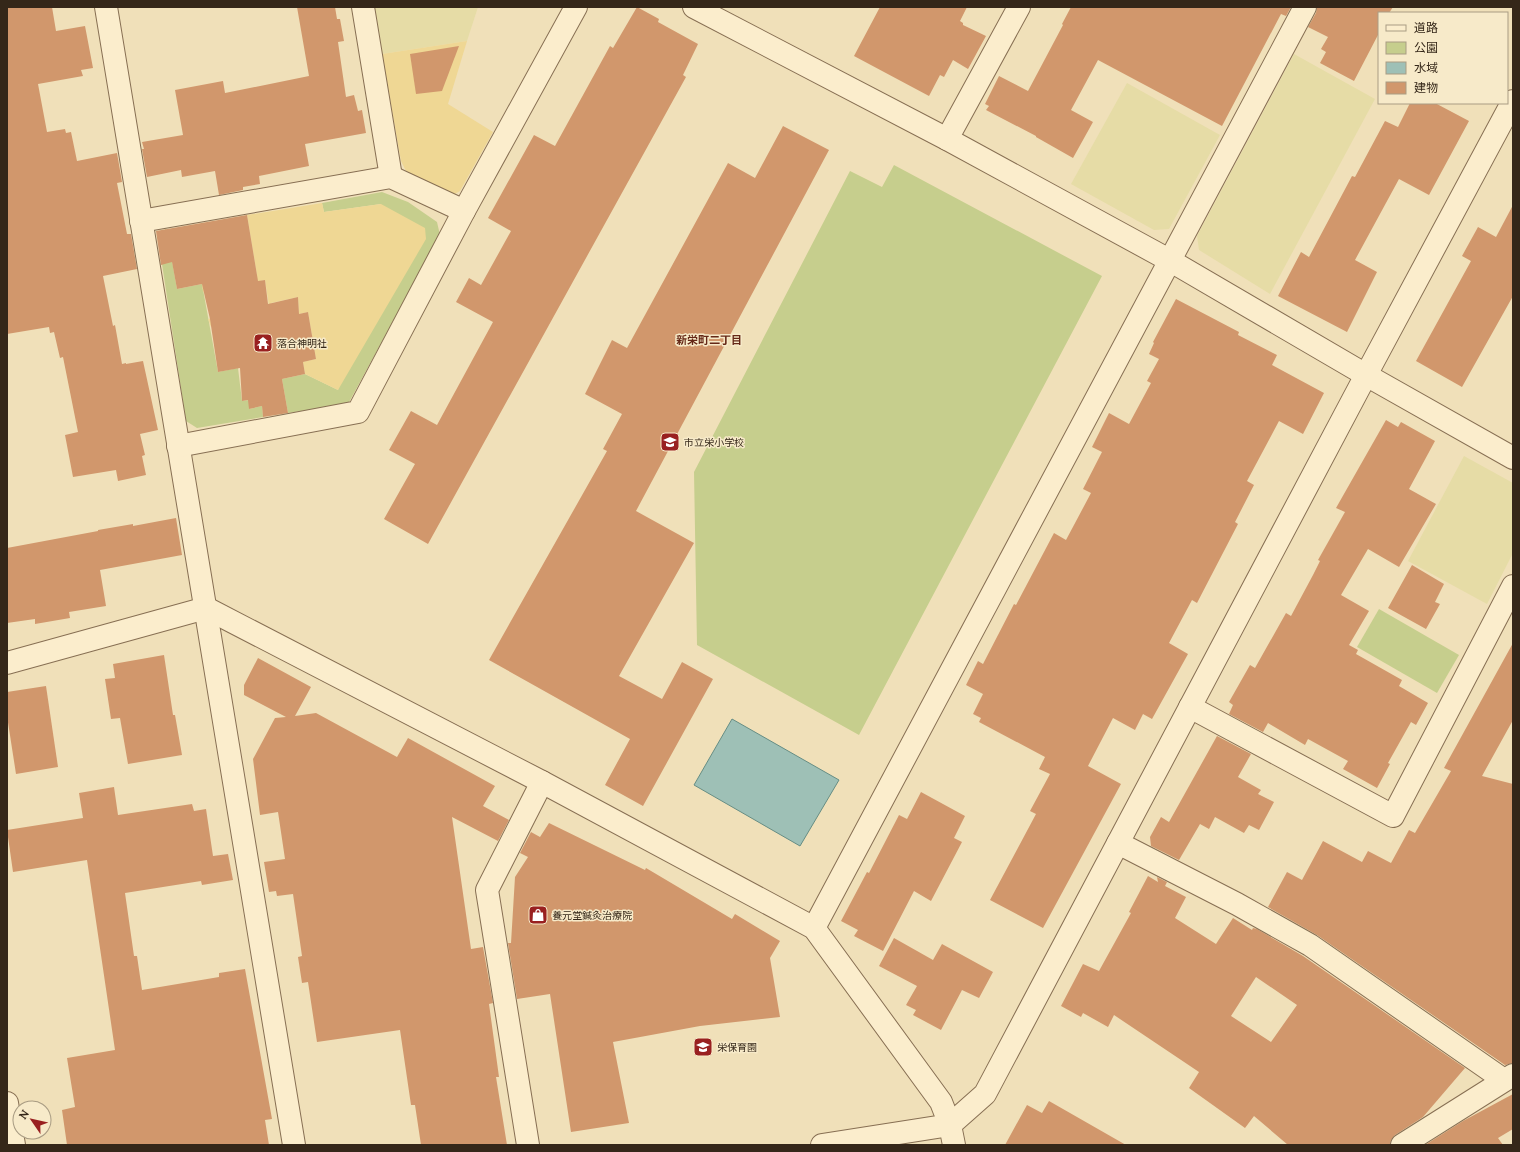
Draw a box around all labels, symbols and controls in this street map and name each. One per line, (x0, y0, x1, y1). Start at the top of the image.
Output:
legend (1378, 12, 1508, 104)
text: 道路 (1414, 20, 1438, 35)
text: 公園 (1414, 40, 1438, 55)
text: 水域 (1414, 60, 1438, 75)
text: 建物 (1414, 80, 1438, 95)
temple icon: 落合神明社 (252, 332, 274, 354)
district label: 新栄町二丁目 (676, 333, 742, 347)
place label: 落合神明社 (277, 337, 327, 350)
school or university icon: 市立栄小学校 (659, 431, 681, 453)
place label: 市立栄小学校 (684, 436, 744, 449)
shop icon: 養元堂鍼灸治療院 (527, 904, 549, 926)
place label: 養元堂鍼灸治療院 (552, 909, 632, 922)
school or university icon: 栄保育園 (692, 1036, 714, 1058)
place label: 栄保育園 (717, 1041, 757, 1054)
north arrow (12, 1100, 52, 1140)
text: N (16, 1107, 32, 1122)

